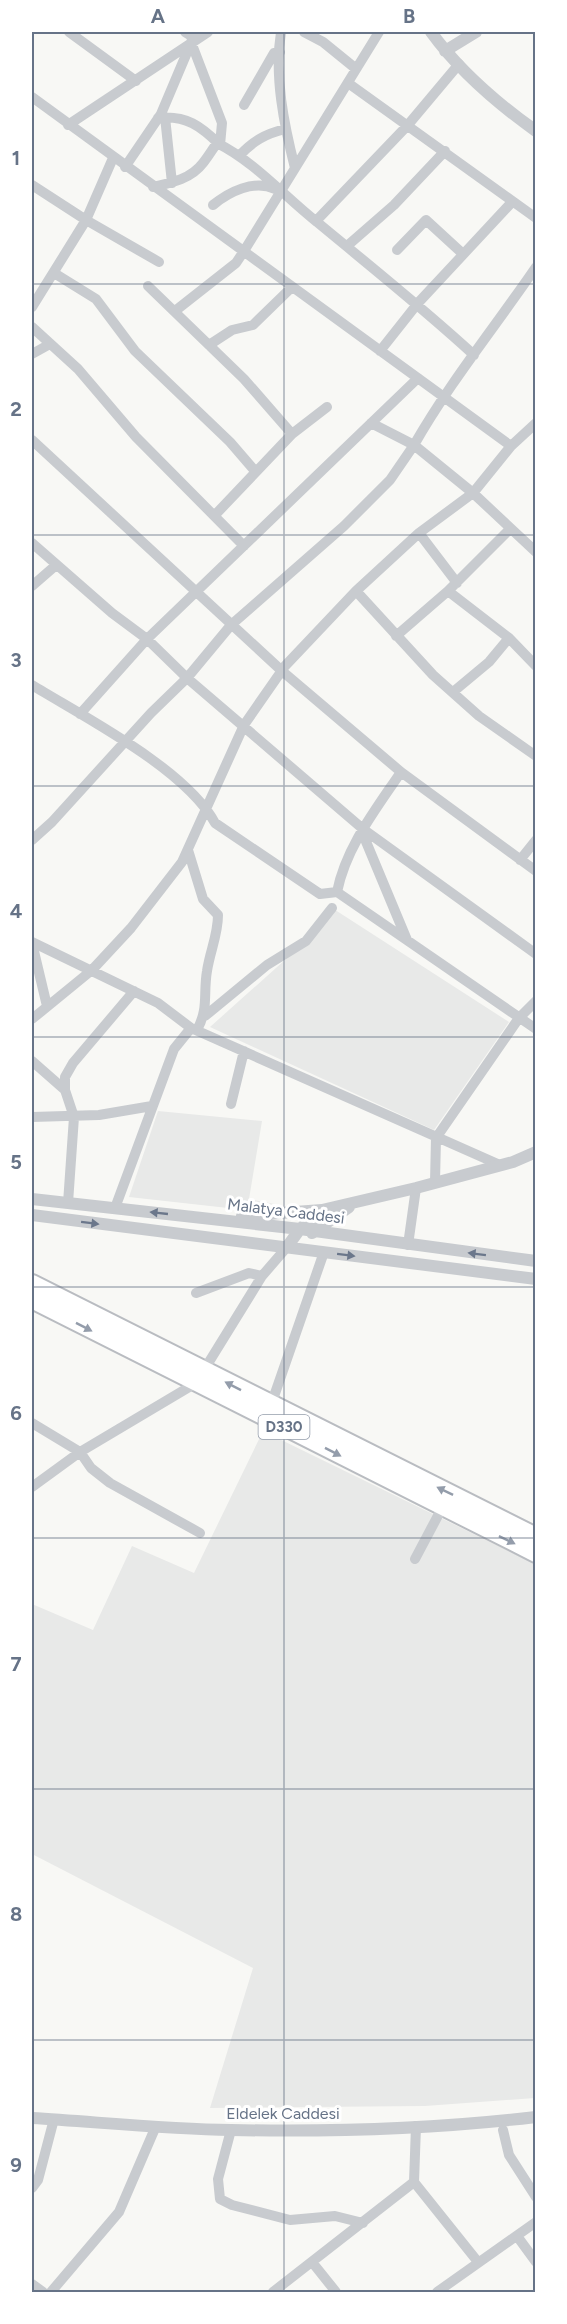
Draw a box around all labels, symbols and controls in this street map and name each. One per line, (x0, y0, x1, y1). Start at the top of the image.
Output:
text: A (151, 4, 166, 28)
text: B (403, 4, 415, 28)
text: 1 (12, 146, 20, 170)
text: 2 (10, 397, 22, 421)
text: 3 (10, 648, 22, 672)
text: 4 (10, 899, 23, 923)
text: 5 (10, 1150, 22, 1174)
street label: Malatya Caddesi (226, 1194, 346, 1228)
one-way arrow (150, 1208, 169, 1218)
one-way arrow (80, 1218, 99, 1227)
one-way arrow (468, 1249, 487, 1259)
one-way arrow (336, 1250, 355, 1259)
one-way arrow (75, 1322, 92, 1331)
one-way arrow (225, 1381, 242, 1390)
text: 6 (10, 1401, 22, 1425)
road number: D330 (258, 1415, 310, 1439)
one-way arrow (325, 1447, 342, 1457)
one-way arrow (437, 1487, 454, 1496)
one-way arrow (499, 1535, 516, 1545)
text: 7 (10, 1652, 22, 1676)
text: 8 (10, 1902, 22, 1926)
street label: Eldelek Caddesi (226, 2104, 340, 2123)
text: 9 (10, 2153, 22, 2177)

